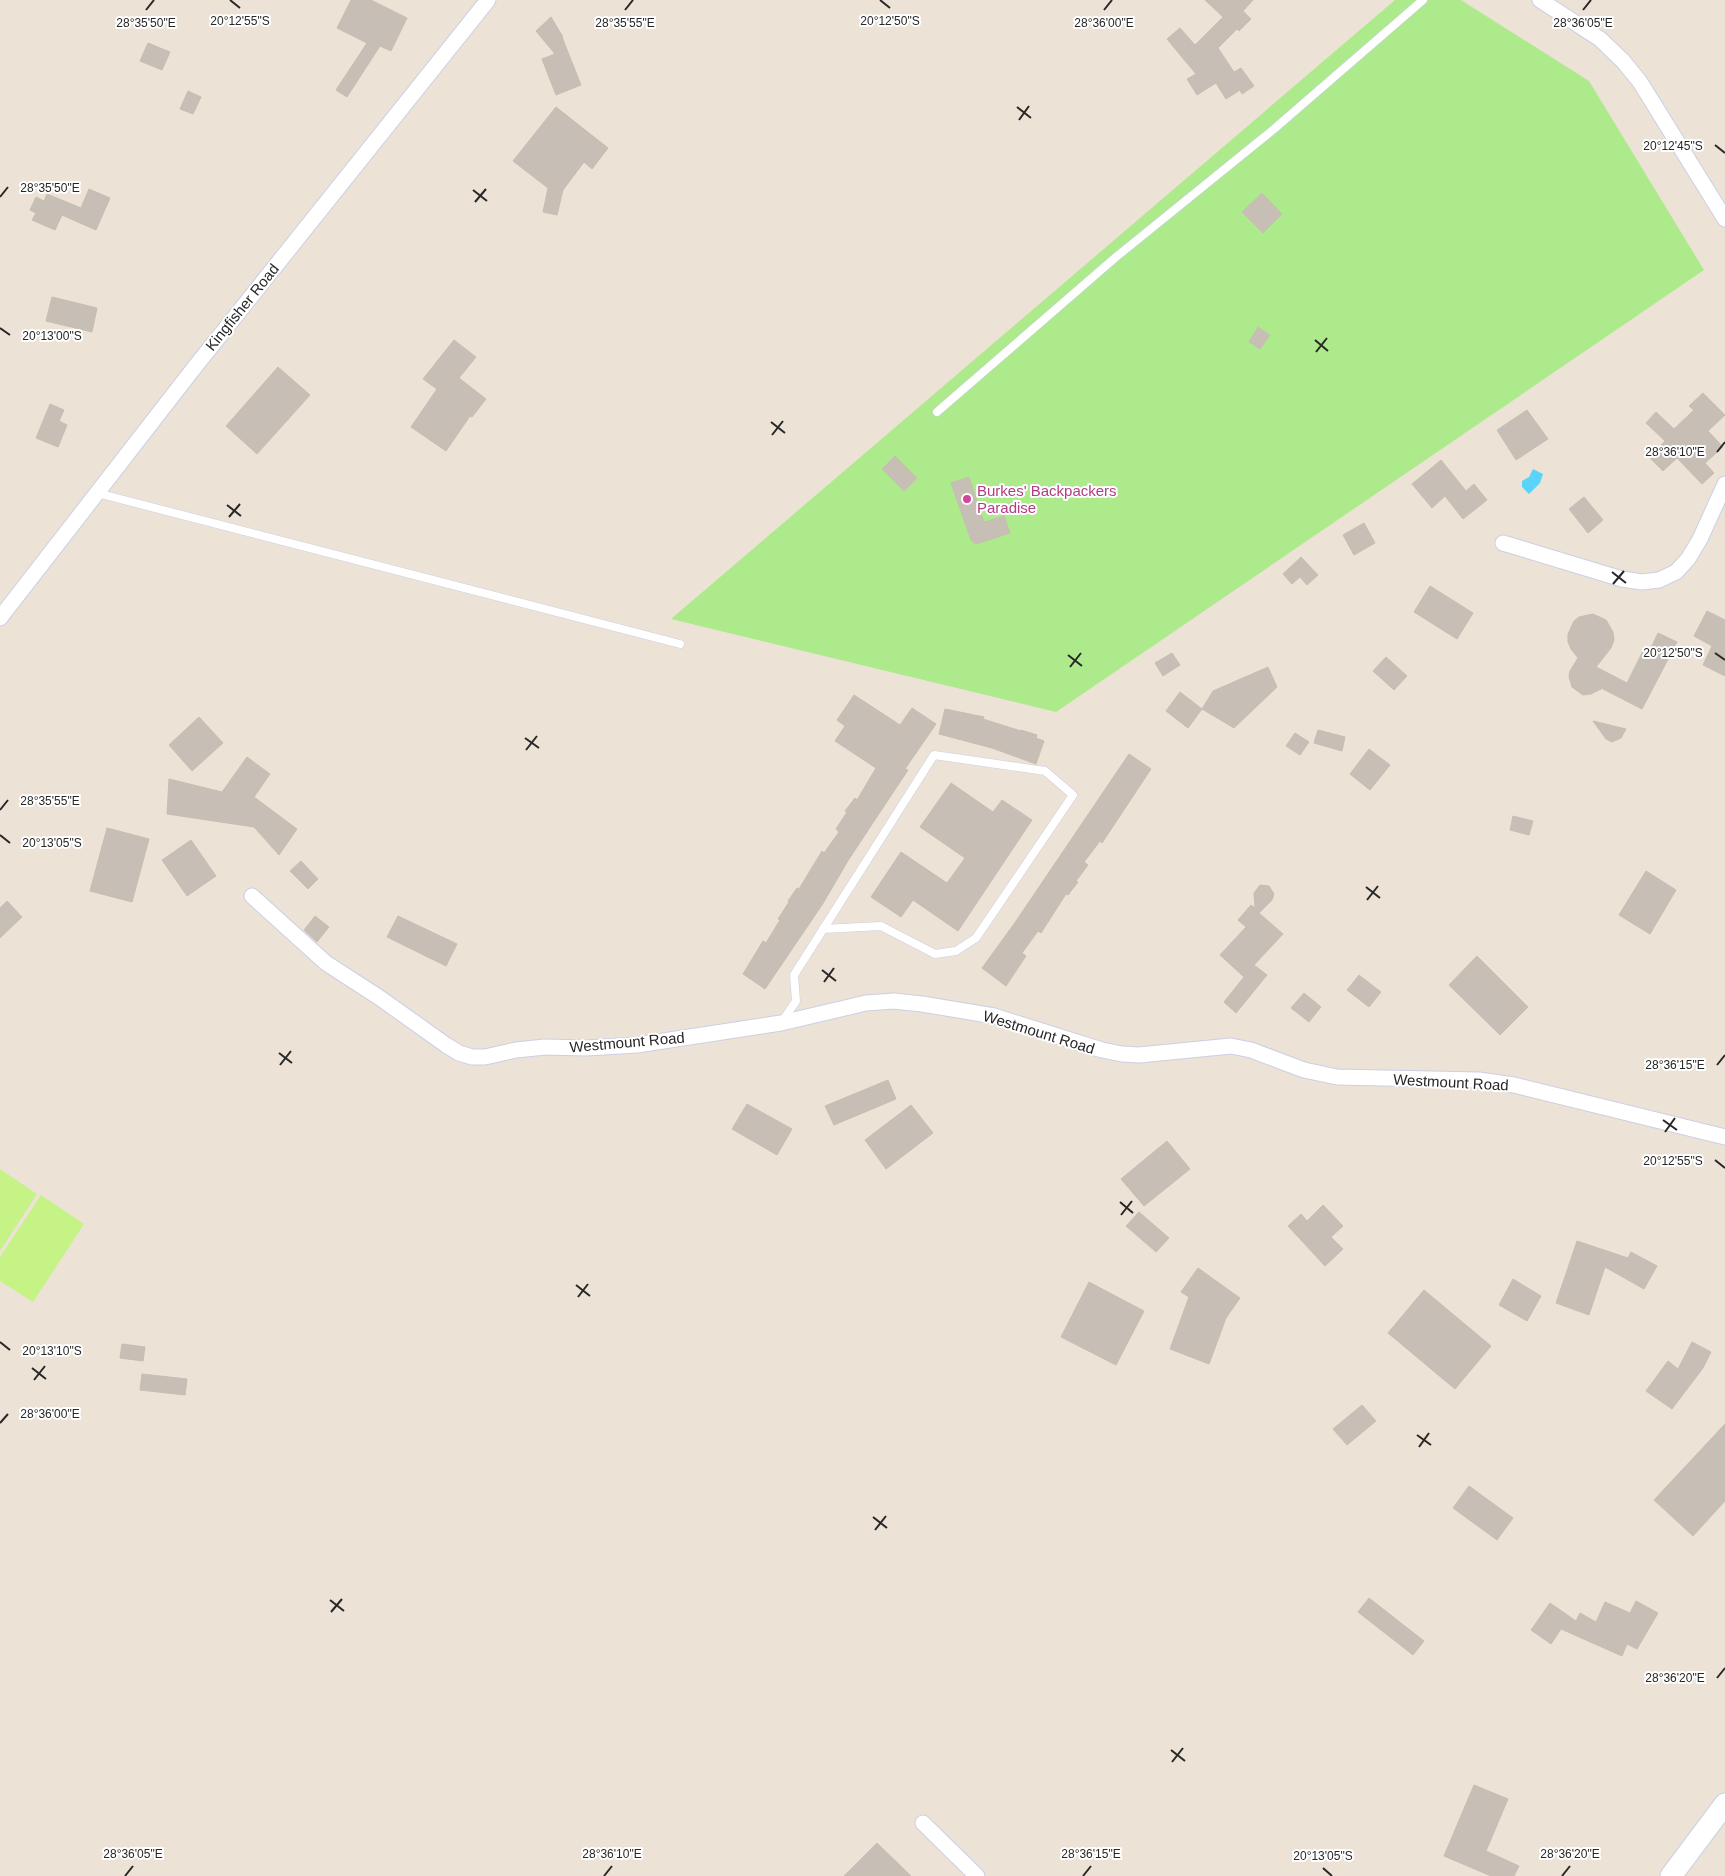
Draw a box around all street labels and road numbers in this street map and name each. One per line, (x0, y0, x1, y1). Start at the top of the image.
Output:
street label: Kingfisher Road (202, 260, 282, 354)
street label: Westmount Road (981, 1007, 1097, 1057)
street label: Westmount Road (569, 1028, 685, 1056)
street label: Westmount Road (1393, 1070, 1509, 1094)

